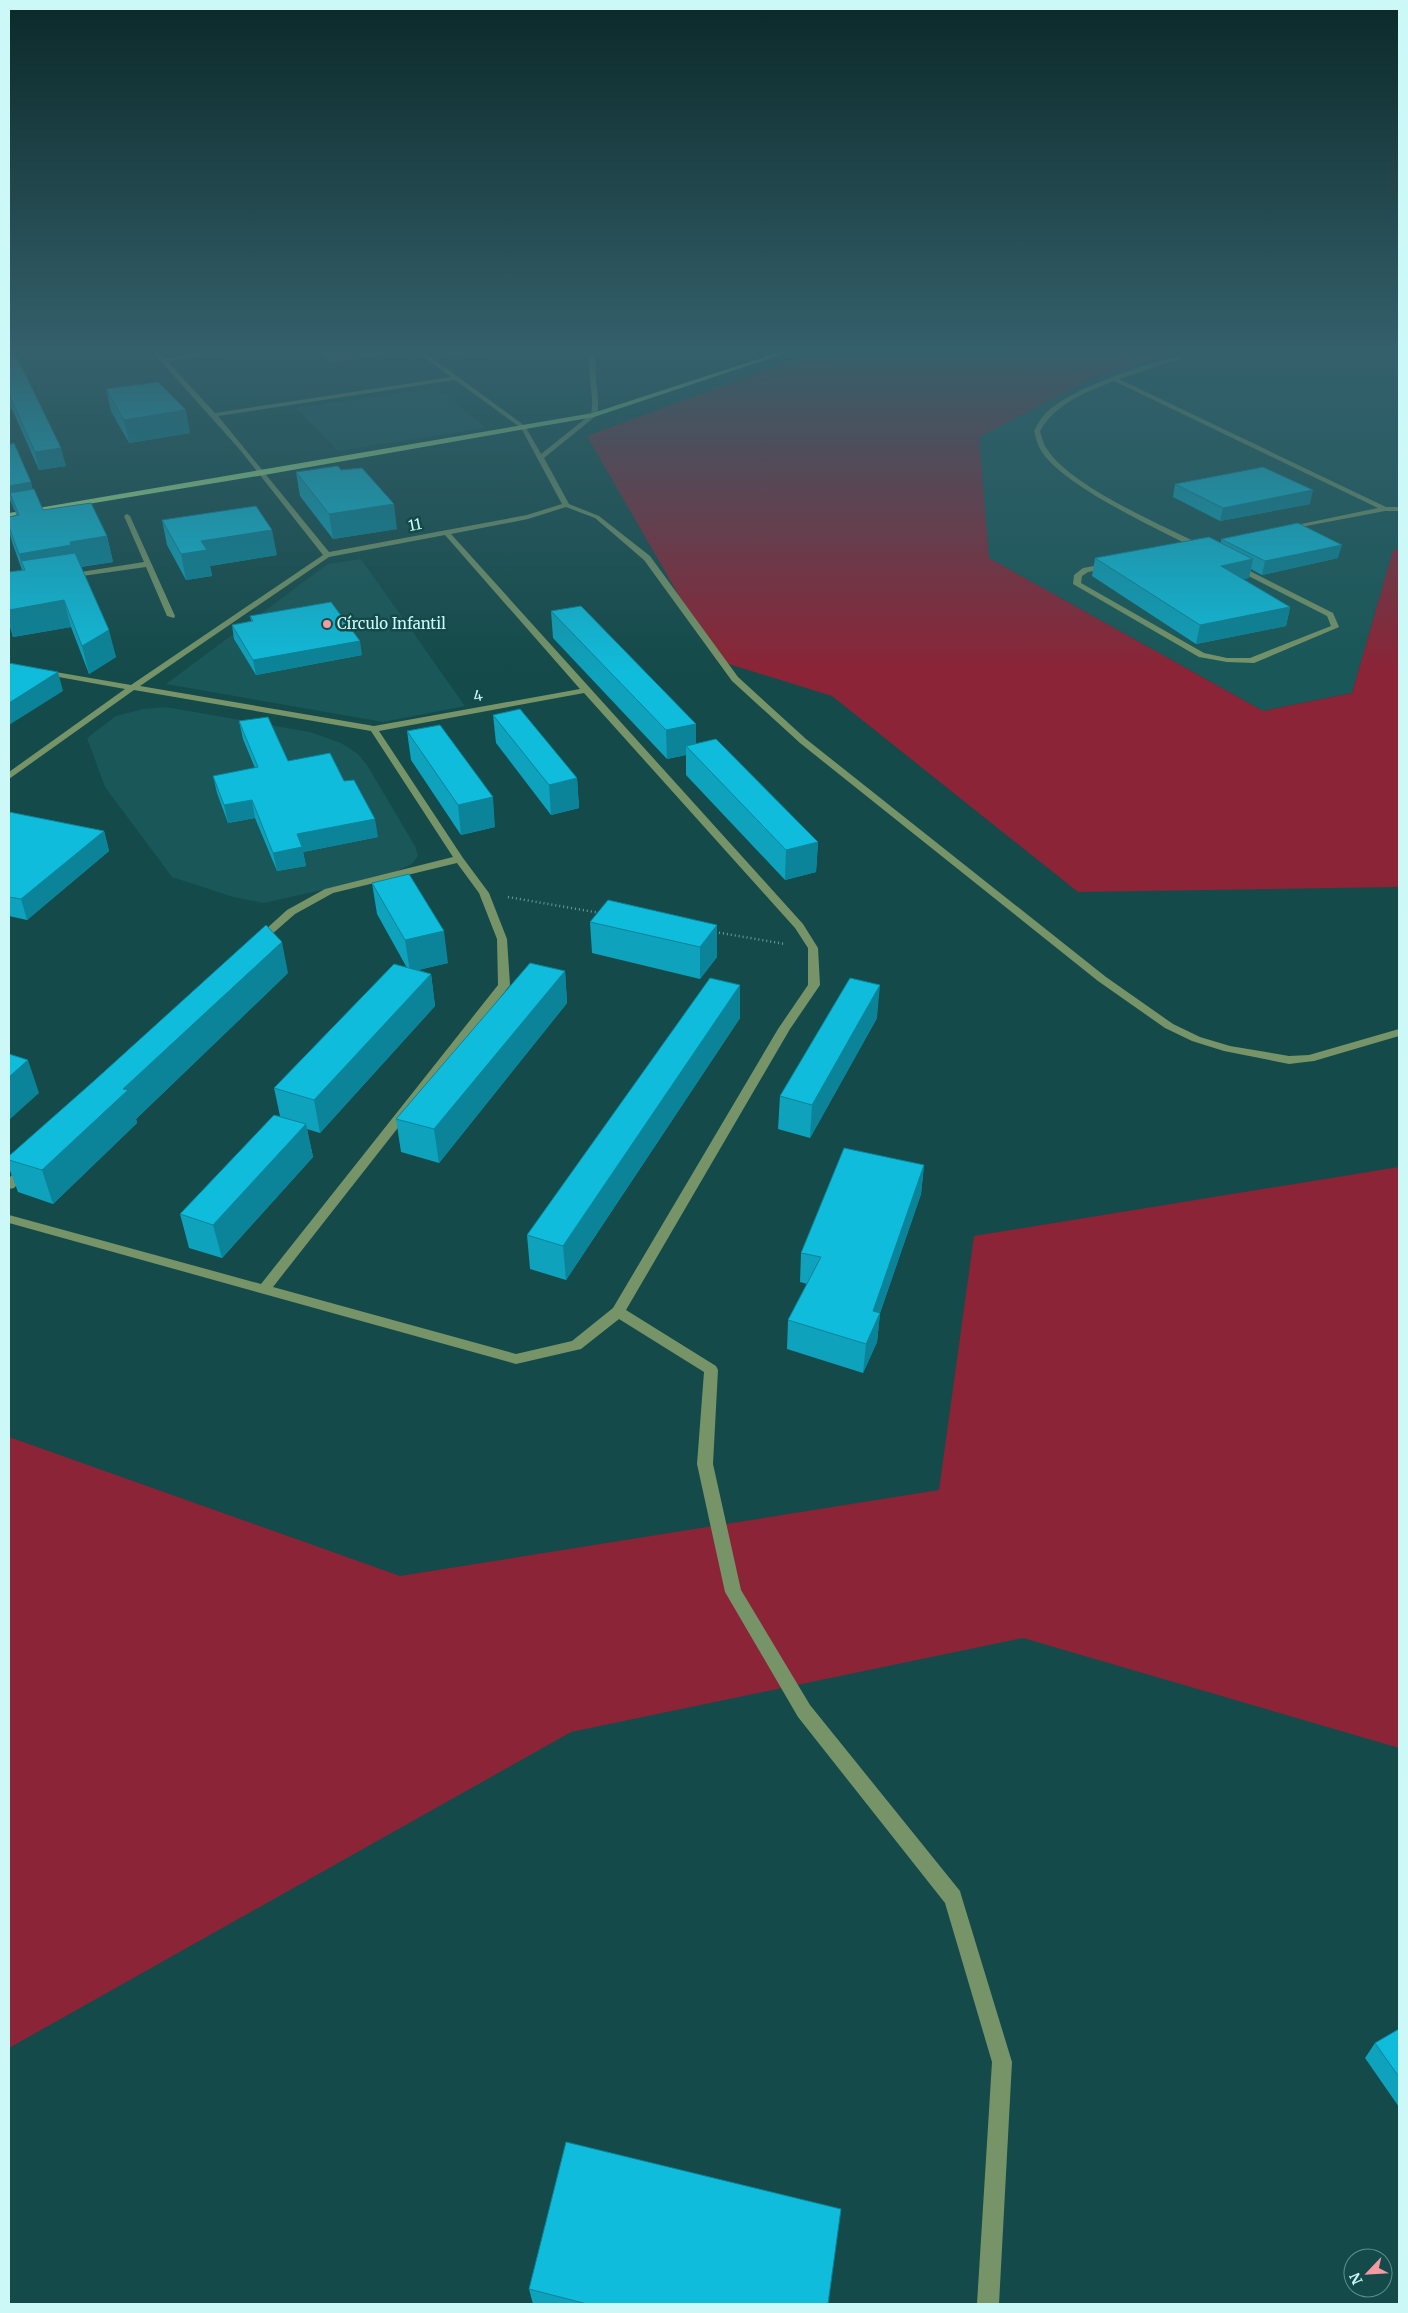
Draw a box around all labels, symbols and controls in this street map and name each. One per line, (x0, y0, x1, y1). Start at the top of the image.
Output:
street label: 11 (407, 514, 423, 535)
place label: Círculo Infantil (337, 614, 446, 633)
marker: Círculo Infantil (321, 618, 333, 630)
street label: 4 (472, 685, 484, 706)
north arrow (1343, 2248, 1393, 2298)
text: N (1346, 2270, 1367, 2287)

